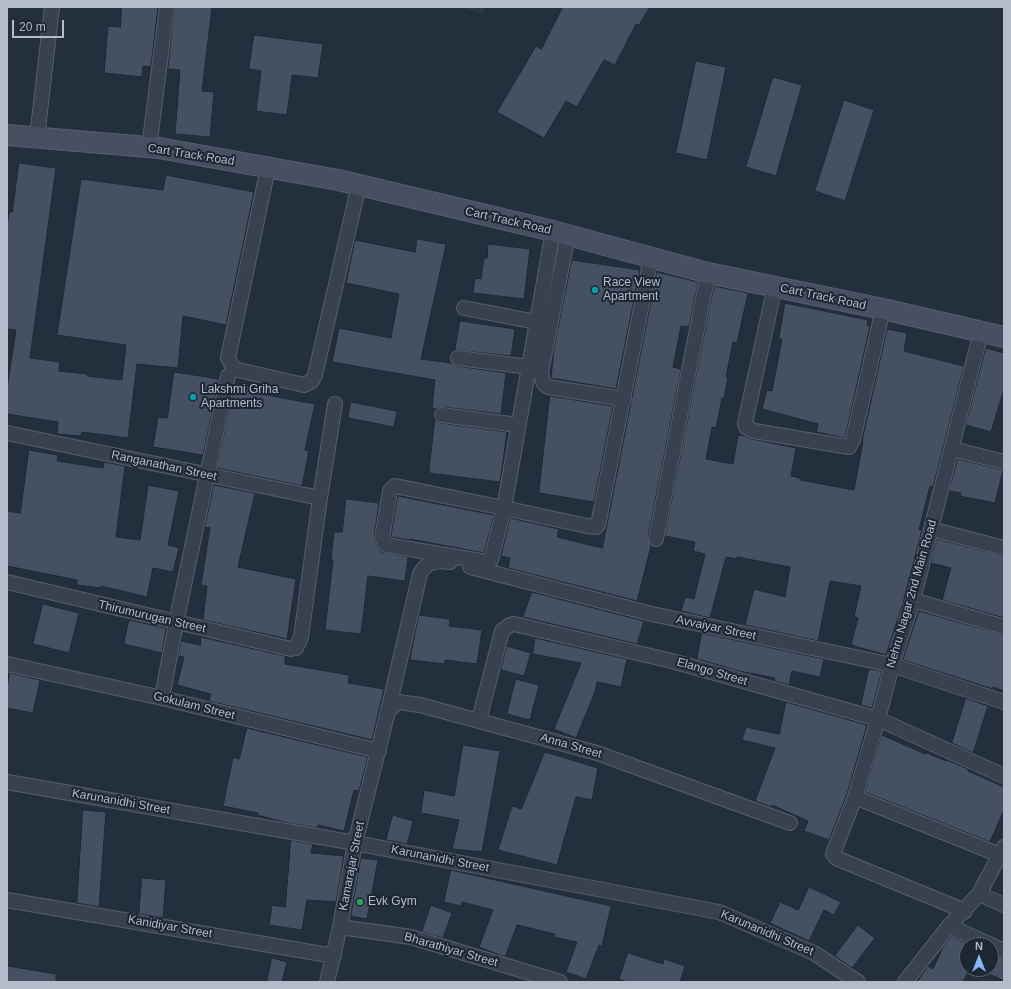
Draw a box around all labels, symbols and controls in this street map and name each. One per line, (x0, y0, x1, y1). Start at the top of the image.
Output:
scale bar (14, 12, 66, 38)
text: 20 m (19, 20, 46, 34)
street label: Cart Track Road (147, 141, 235, 169)
street label: Cart Track Road (464, 204, 552, 238)
place label: Race View Apartment (603, 276, 660, 304)
street label: Cart Track Road (779, 281, 867, 313)
marker: Race View Apartment (590, 285, 600, 295)
place label: Lakshmi Griha Apartments (201, 383, 278, 411)
marker: Lakshmi Griha Apartments (188, 392, 198, 402)
street label: Ranganathan Street (110, 448, 218, 484)
street label: Nehru Nagar 2nd Main Road (884, 518, 940, 670)
street label: Thirumurugan Street (97, 598, 207, 636)
street label: Avvaiyar Street (675, 613, 757, 643)
street label: Elango Street (675, 655, 749, 689)
street label: Gokulam Street (152, 689, 236, 723)
street label: Anna Street (539, 730, 603, 762)
street label: Karunanidhi Street (71, 786, 171, 818)
street label: Kamarajar Street (336, 820, 368, 912)
street label: Karunanidhi Street (390, 842, 490, 876)
place label: Evk Gym (368, 895, 417, 909)
marker: Evk Gym (355, 897, 365, 907)
street label: Karunanidhi Street (718, 907, 816, 959)
street label: Kanidiyar Street (127, 912, 213, 942)
street label: Bharathiyar Street (403, 930, 499, 970)
north arrow (959, 937, 999, 977)
text: N (975, 940, 983, 952)

